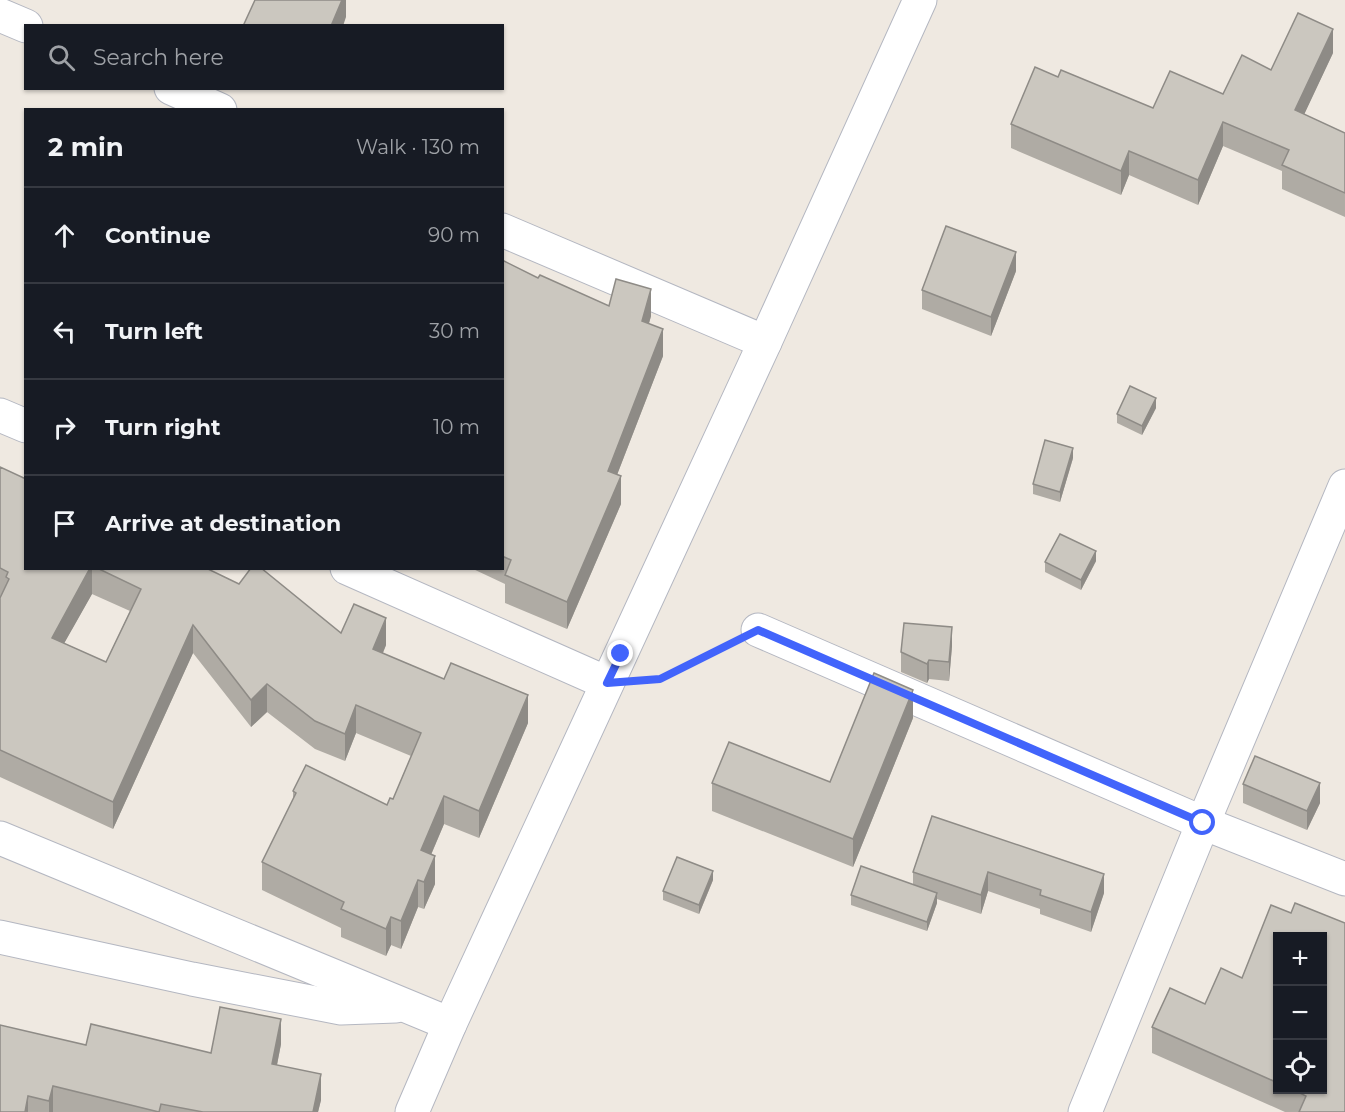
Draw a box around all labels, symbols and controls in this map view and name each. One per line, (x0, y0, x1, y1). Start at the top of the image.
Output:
search box (24, 24, 504, 90)
icon: search (45, 41, 78, 74)
text: Search here (93, 44, 224, 71)
text: 2 min (48, 131, 124, 163)
text: Walk · 130 m (356, 135, 480, 159)
icon: ahead (48, 219, 81, 252)
text: Continue (105, 222, 211, 249)
text: 90 m (428, 223, 480, 247)
icon: left (48, 315, 81, 348)
text: Turn left (105, 318, 203, 345)
text: 30 m (429, 319, 480, 343)
icon: right (48, 411, 81, 444)
text: Turn right (105, 414, 220, 441)
text: 10 m (433, 415, 480, 439)
icon: arrive (48, 507, 81, 540)
text: Arrive at destination (105, 510, 341, 537)
route end (607, 640, 633, 666)
route start (1189, 809, 1215, 835)
map controls (1273, 932, 1327, 1094)
button: + (1273, 932, 1327, 986)
button: − (1273, 986, 1327, 1040)
button: locate (1273, 1040, 1327, 1094)

